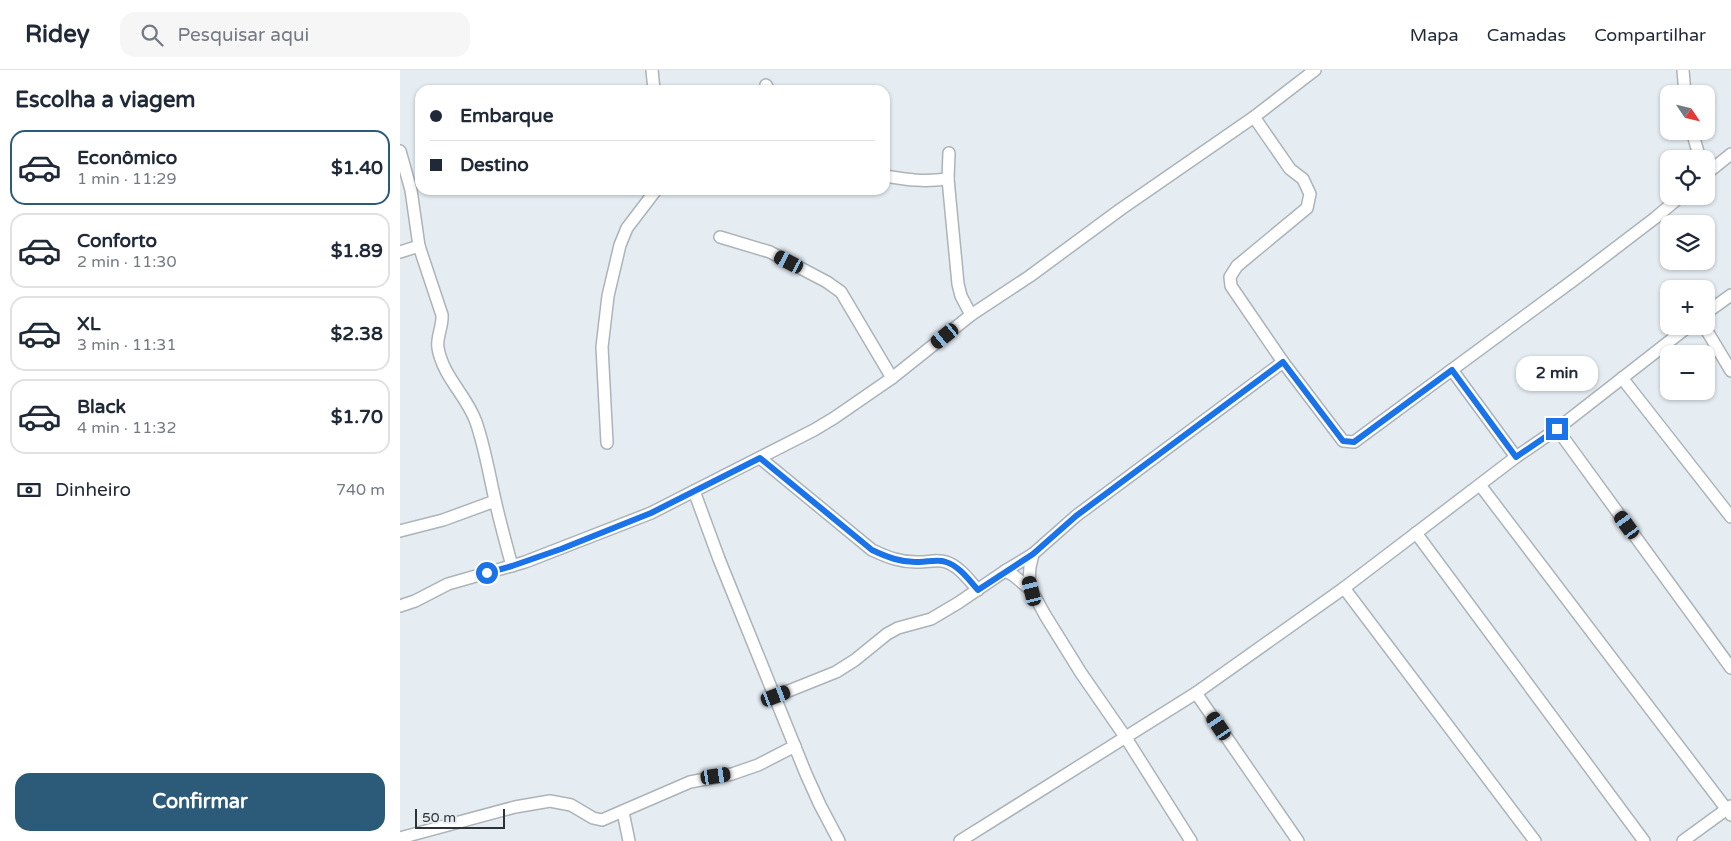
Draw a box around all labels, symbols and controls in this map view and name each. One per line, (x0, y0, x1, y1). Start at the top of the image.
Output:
search box (120, 12, 470, 57)
text: Ridey (25, 20, 90, 49)
icon: search (138, 21, 166, 49)
text: Pesquisar aqui (178, 24, 309, 46)
text: Mapa (1410, 24, 1459, 46)
text: Camadas (1487, 24, 1566, 46)
text: Compartilhar (1594, 24, 1706, 46)
north arrow (1660, 85, 1715, 140)
map controls (1660, 85, 1715, 400)
text: Escolha a viagem (15, 87, 196, 113)
text: Embarque (460, 105, 553, 127)
icon: car (17, 145, 62, 190)
text: Econômico (77, 147, 177, 169)
button: locate (1660, 150, 1715, 205)
text: Destino (460, 154, 529, 176)
text: $1.40 (331, 157, 383, 179)
text: 1 min · 11:29 (77, 169, 176, 189)
button: layers (1660, 215, 1715, 270)
icon: car (17, 228, 62, 273)
text: Conforto (77, 230, 157, 252)
text: $1.89 (331, 240, 383, 262)
car (772, 249, 805, 275)
text: 2 min · 11:30 (77, 252, 176, 272)
button: + (1660, 280, 1715, 335)
icon: car (17, 311, 62, 356)
text: XL (77, 313, 101, 335)
car (928, 321, 961, 351)
text: $2.38 (331, 323, 383, 345)
text: 3 min · 11:31 (77, 335, 176, 355)
button: − (1660, 345, 1715, 400)
callout: 2 min (1516, 356, 1598, 392)
text: 2 min (1536, 363, 1578, 383)
icon: car (17, 394, 62, 439)
text: Black (77, 396, 126, 418)
text: $1.70 (331, 406, 383, 428)
text: 4 min · 11:32 (77, 418, 176, 438)
route end (1546, 418, 1568, 440)
icon: cash (15, 476, 43, 504)
text: Dinheiro (55, 479, 131, 501)
text: 740 m (336, 480, 385, 500)
car (1612, 508, 1641, 542)
route start (476, 562, 498, 584)
car (1021, 575, 1042, 607)
car (759, 684, 792, 708)
car (1204, 709, 1233, 743)
car (700, 766, 731, 786)
button: Confirmar (15, 773, 385, 831)
scale bar (415, 806, 505, 829)
text: 50 m (422, 809, 456, 826)

